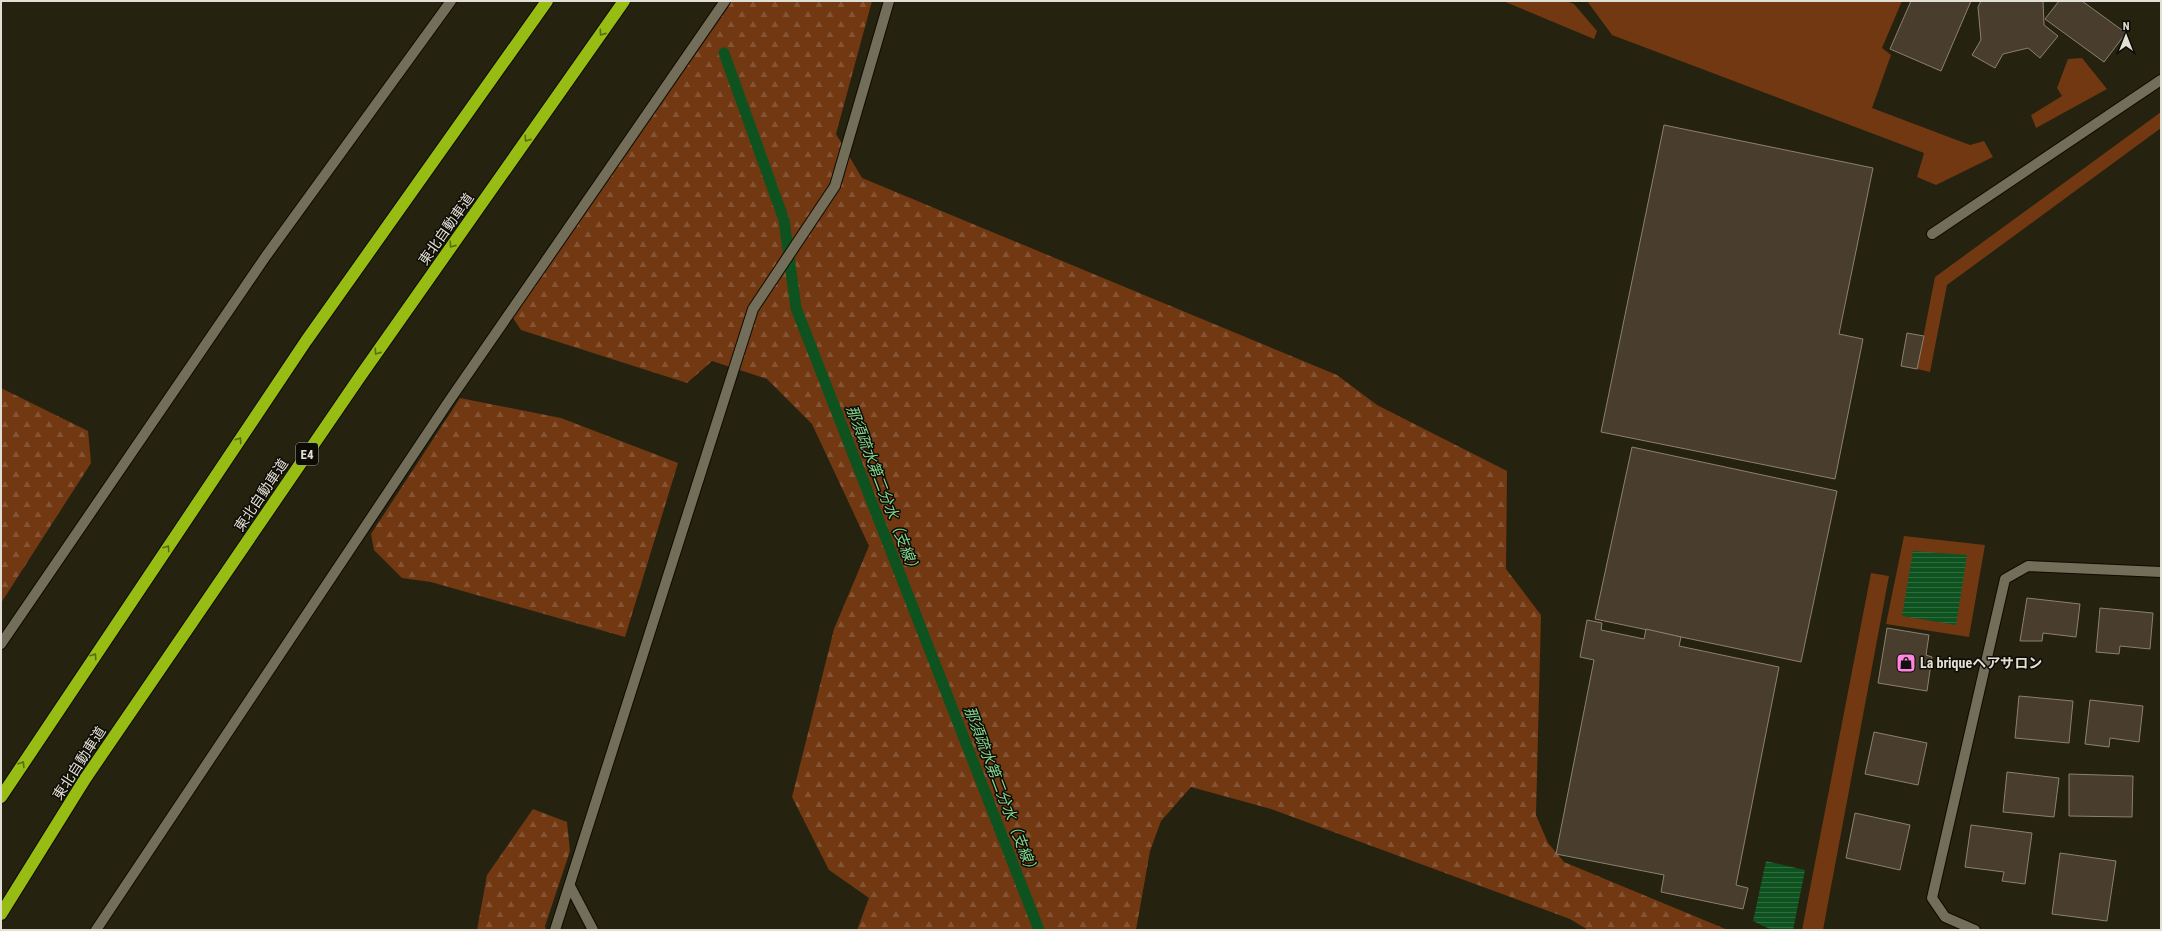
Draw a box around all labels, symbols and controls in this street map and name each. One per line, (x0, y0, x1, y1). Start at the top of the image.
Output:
north arrow (2106, 16, 2146, 56)
text: N (2123, 20, 2130, 33)
one-way arrow (600, 28, 607, 35)
one-way arrow (524, 135, 532, 142)
street label: 東北自動車道 (415, 190, 477, 268)
one-way arrow (450, 241, 457, 248)
one-way arrow (375, 347, 382, 354)
water label: 那須疏水第二分水（支線） (842, 403, 924, 577)
one-way arrow (234, 437, 242, 444)
road number: E4 (296, 443, 318, 465)
street label: 東北自動車道 (231, 456, 291, 534)
one-way arrow (162, 545, 169, 552)
shop icon: La briqueヘアサロン (1895, 652, 1917, 674)
one-way arrow (89, 653, 97, 660)
place label: La briqueヘアサロン (1920, 655, 2042, 671)
water label: 那須疏水第二分水（支線） (960, 704, 1042, 878)
street label: 東北自動車道 (49, 723, 109, 803)
one-way arrow (17, 761, 25, 768)

